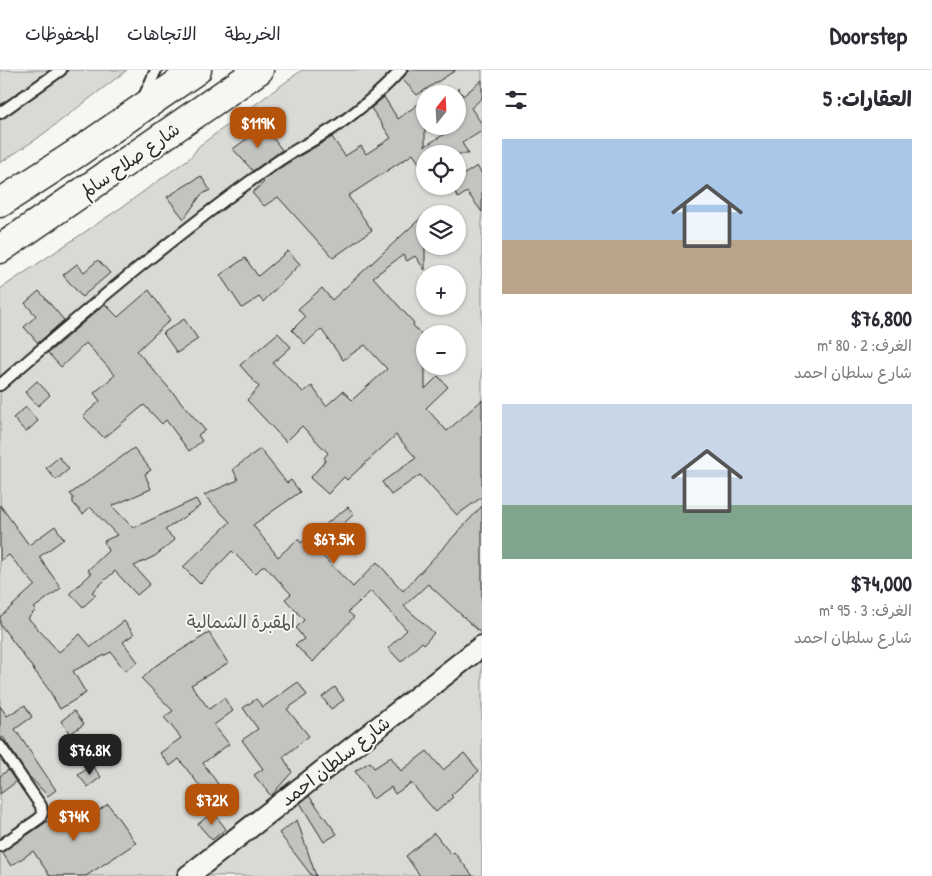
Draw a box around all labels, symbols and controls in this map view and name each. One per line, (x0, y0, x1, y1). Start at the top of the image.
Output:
text: Doorstep (830, 19, 907, 51)
text: المحفوظات (25, 21, 99, 46)
text: الاتجاهات (127, 21, 197, 46)
text: الخريطة (225, 21, 281, 46)
text: العقارات: 5 (823, 84, 912, 113)
north arrow (416, 85, 466, 135)
map controls (416, 85, 466, 375)
icon: filters (502, 86, 530, 114)
pin: $119K (223, 106, 293, 149)
text: $119K (241, 112, 275, 134)
street label: شارع صلاح سالم (75, 117, 186, 205)
button: locate (416, 145, 466, 195)
icon: home (662, 171, 752, 261)
button: layers (416, 205, 466, 255)
button: + (416, 265, 466, 315)
text: $76,800 (850, 304, 912, 333)
button: − (416, 325, 466, 375)
text: الغرف: 2 · 80 m² (817, 334, 912, 356)
text: شارع سلطان احمد (794, 361, 912, 383)
icon: home (662, 436, 752, 526)
pin: $67.5K (293, 522, 375, 565)
text: $67.5K (314, 528, 354, 550)
text: $74,000 (851, 569, 912, 598)
text: الغرف: 3 · 95 m² (819, 599, 912, 621)
park label: المقبرة الشمالية (187, 609, 295, 634)
text: شارع سلطان احمد (794, 626, 912, 648)
street label: شارع سلطان احمد (275, 710, 395, 812)
pin: $76.8K (49, 734, 131, 776)
text: $76.8K (69, 739, 111, 761)
pin: $72K (182, 784, 242, 826)
text: $72K (196, 789, 228, 811)
pin: $74K (44, 800, 104, 842)
text: $74K (59, 805, 89, 827)

